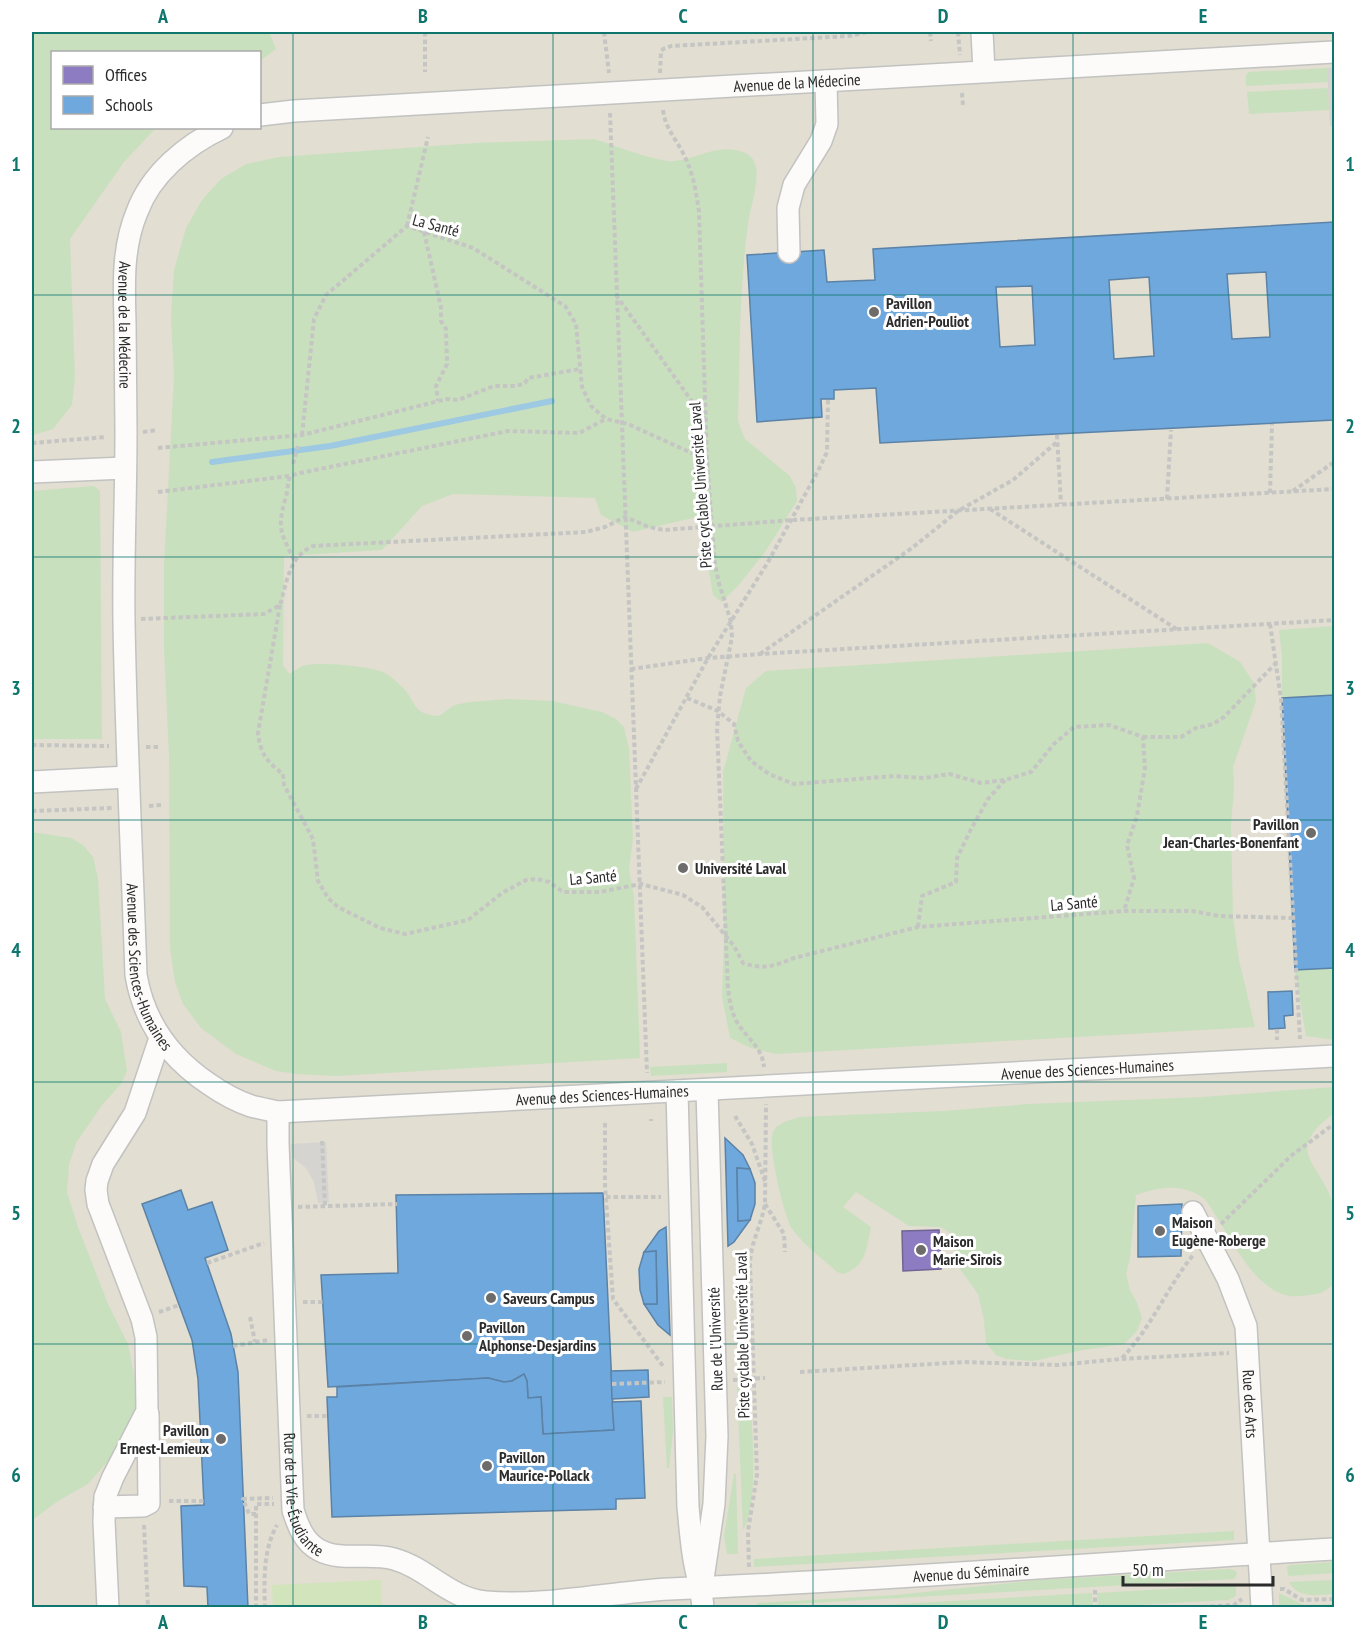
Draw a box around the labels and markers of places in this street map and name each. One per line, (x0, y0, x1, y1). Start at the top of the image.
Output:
place label: Pavillon Adrien-Pouliot (885, 293, 969, 331)
marker: Pavillon Adrien-Pouliot (867, 305, 881, 319)
place label: Pavillon Jean-Charles-Bonenfant (1162, 814, 1299, 852)
marker: Pavillon Jean-Charles-Bonenfant (1304, 826, 1318, 840)
place label: Université Laval (695, 858, 786, 878)
marker: Université Laval (676, 861, 690, 875)
place label: Maison Eugène-Roberge (1172, 1212, 1266, 1250)
marker: Maison Eugène-Roberge (1153, 1224, 1167, 1238)
place label: Maison Marie-Sirois (933, 1231, 1002, 1269)
marker: Maison Marie-Sirois (914, 1243, 928, 1257)
place label: Saveurs Campus (503, 1288, 595, 1308)
marker: Saveurs Campus (484, 1291, 498, 1305)
place label: Pavillon Alphonse-Desjardins (478, 1317, 597, 1355)
marker: Pavillon Alphonse-Desjardins (460, 1329, 474, 1343)
place label: Pavillon Ernest-Lemieux (120, 1420, 209, 1458)
marker: Pavillon Ernest-Lemieux (214, 1432, 228, 1446)
place label: Pavillon Maurice-Pollack (499, 1447, 590, 1485)
marker: Pavillon Maurice-Pollack (480, 1459, 494, 1473)

